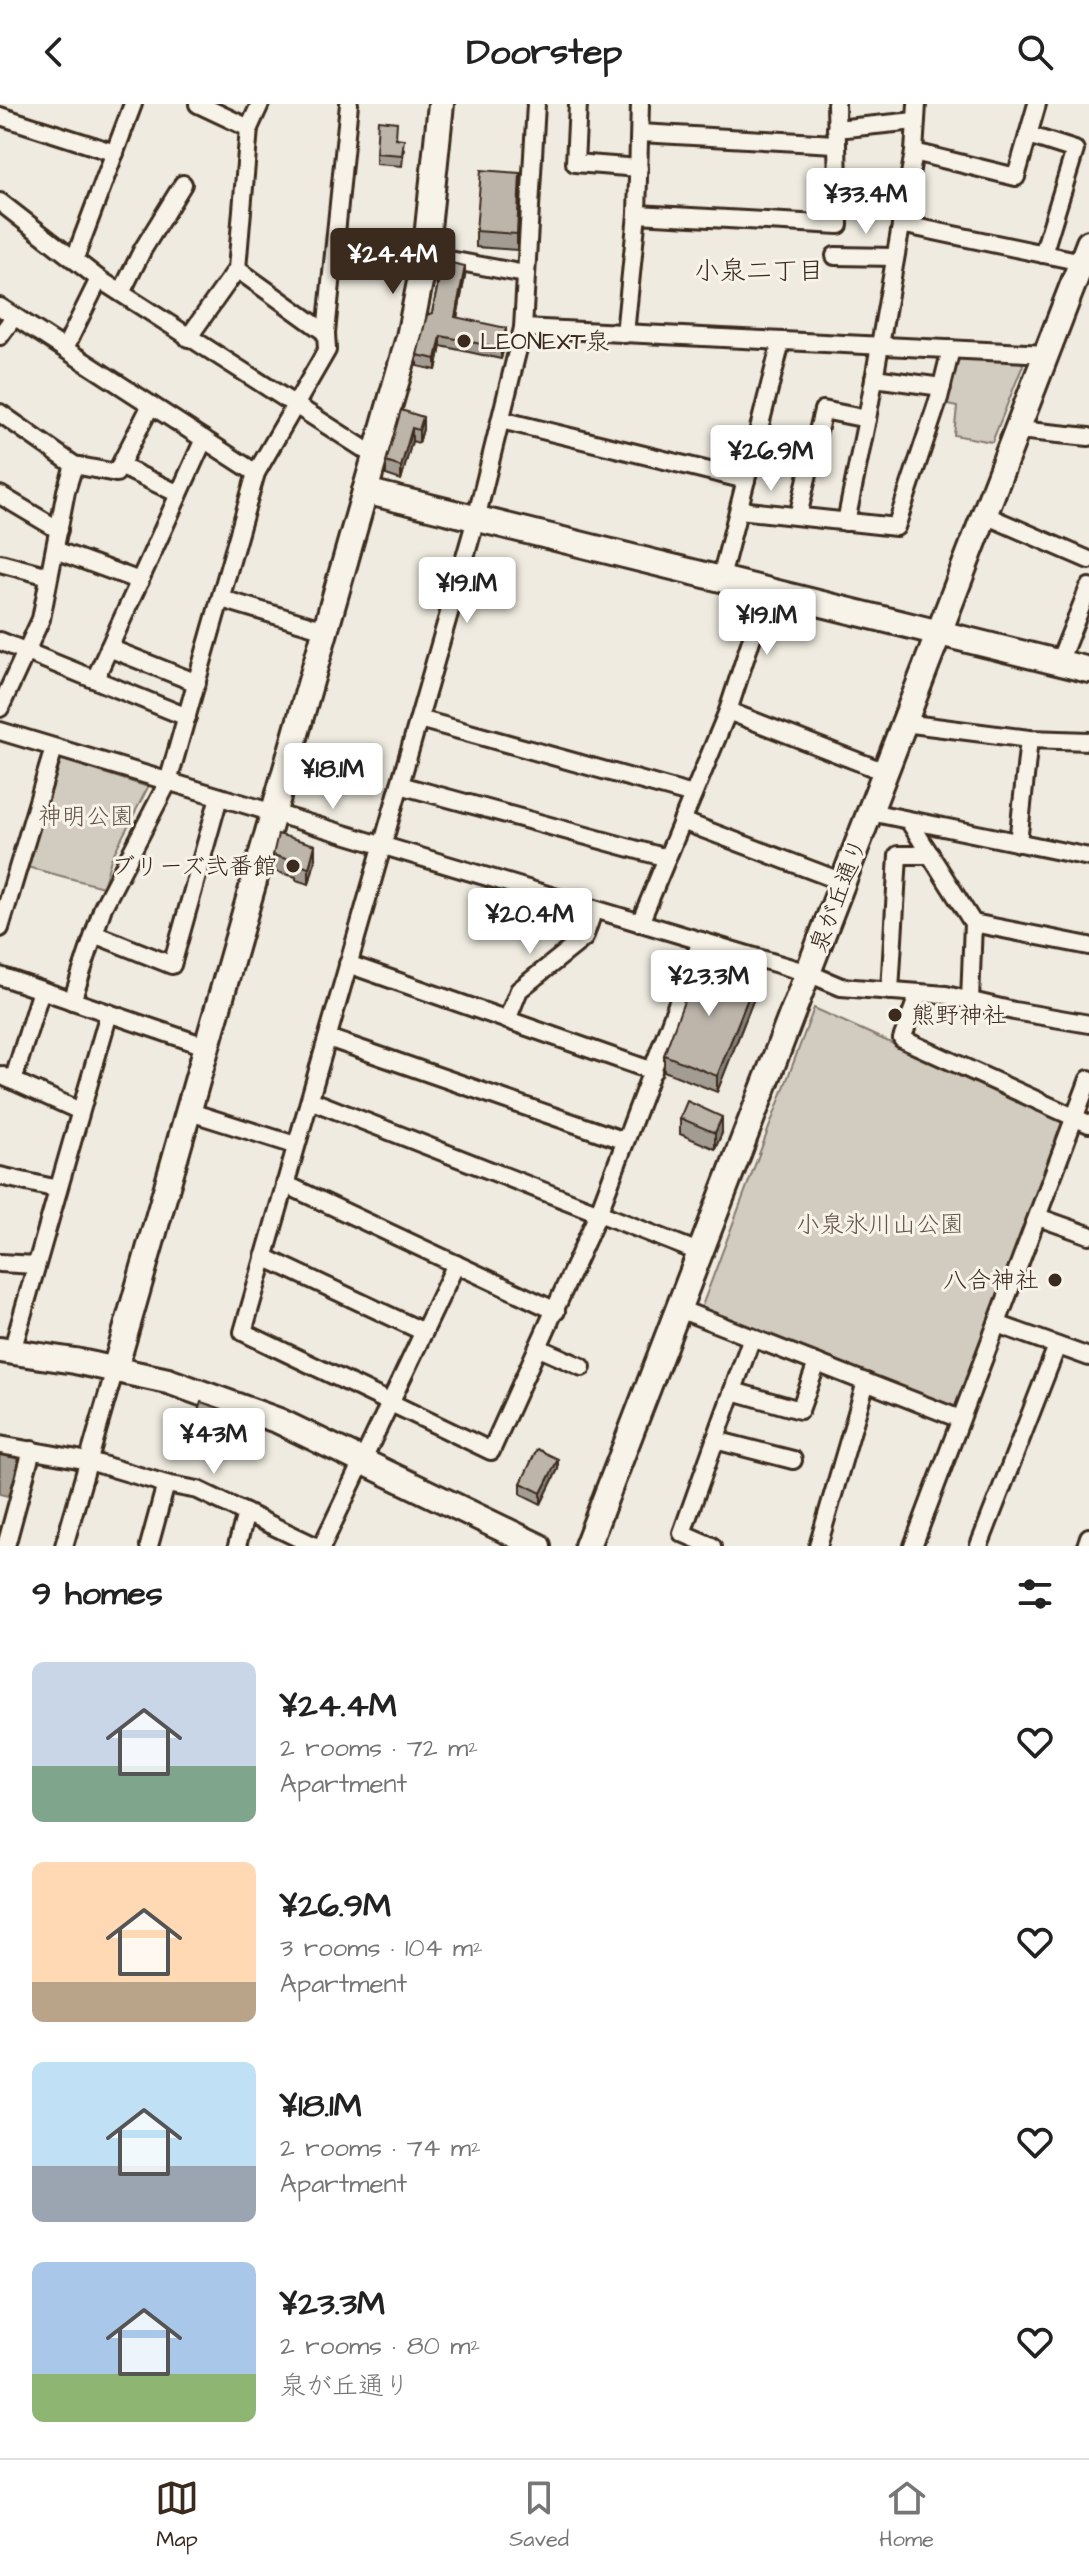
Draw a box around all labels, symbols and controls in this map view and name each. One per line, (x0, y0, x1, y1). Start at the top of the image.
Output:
text: Doorstep (467, 27, 622, 78)
icon: back (32, 30, 76, 74)
icon: search (1013, 30, 1057, 74)
pin: ¥33.4M (801, 168, 931, 236)
text: ¥33.4M (824, 176, 908, 212)
pin: ¥24.4M (328, 228, 458, 296)
text: ¥24.4M (348, 236, 438, 272)
district label: 小泉二丁目 (694, 253, 824, 289)
place label: LEONEXT泉 (480, 325, 610, 359)
marker: LEONEXT泉 (455, 332, 473, 350)
pin: ¥26.9M (706, 425, 836, 493)
text: ¥26.9M (728, 433, 814, 469)
pin: ¥19.1M (402, 557, 532, 625)
text: ¥19.1M (437, 565, 497, 601)
pin: ¥19.1M (702, 589, 832, 657)
text: ¥19.1M (737, 597, 797, 633)
pin: ¥18.1M (268, 743, 398, 811)
text: ¥18.1M (302, 751, 364, 787)
park label: 神明公園 (38, 800, 134, 834)
street label: 泉が丘通り (802, 833, 876, 957)
place label: ブリーズ弐番館 (111, 850, 277, 884)
marker: ブリーズ弐番館 (284, 857, 302, 875)
pin: ¥20.4M (465, 888, 595, 956)
text: ¥20.4M (486, 896, 574, 932)
pin: ¥23.3M (644, 950, 774, 1018)
text: ¥23.3M (669, 958, 749, 994)
place label: 熊野神社 (911, 999, 1007, 1033)
marker: 熊野神社 (886, 1006, 904, 1024)
park label: 小泉氷川山公園 (796, 1208, 964, 1242)
place label: 八合神社 (943, 1264, 1039, 1298)
marker: 八合神社 (1046, 1271, 1064, 1289)
pin: ¥43M (167, 1408, 261, 1476)
text: ¥43M (181, 1416, 247, 1452)
text: 9 homes (32, 1570, 163, 1618)
icon: filters (1013, 1572, 1057, 1616)
text: ¥24.4M (280, 1682, 397, 1730)
icon: home (96, 1694, 192, 1790)
icon: heart (1013, 1720, 1057, 1764)
text: 2 rooms · 72 m² (280, 1730, 478, 1766)
text: Apartment (280, 1766, 407, 1802)
text: ¥26.9M (280, 1882, 391, 1930)
icon: home (96, 1894, 192, 1990)
icon: heart (1013, 1920, 1057, 1964)
text: 3 rooms · 104 m² (280, 1930, 483, 1966)
text: Apartment (280, 1966, 407, 2002)
text: ¥18.1M (280, 2082, 362, 2130)
icon: home (96, 2094, 192, 2190)
icon: heart (1013, 2120, 1057, 2164)
text: 2 rooms · 74 m² (280, 2130, 481, 2166)
text: Apartment (280, 2166, 407, 2202)
text: ¥23.3M (280, 2280, 385, 2328)
icon: home (96, 2294, 192, 2390)
icon: heart (1013, 2320, 1057, 2364)
text: 2 rooms · 80 m² (280, 2328, 480, 2364)
text: 泉が丘通り (280, 2368, 410, 2404)
tab: Map (155, 2476, 199, 2555)
tab: Saved (509, 2476, 569, 2555)
tab: Home (879, 2476, 934, 2555)

